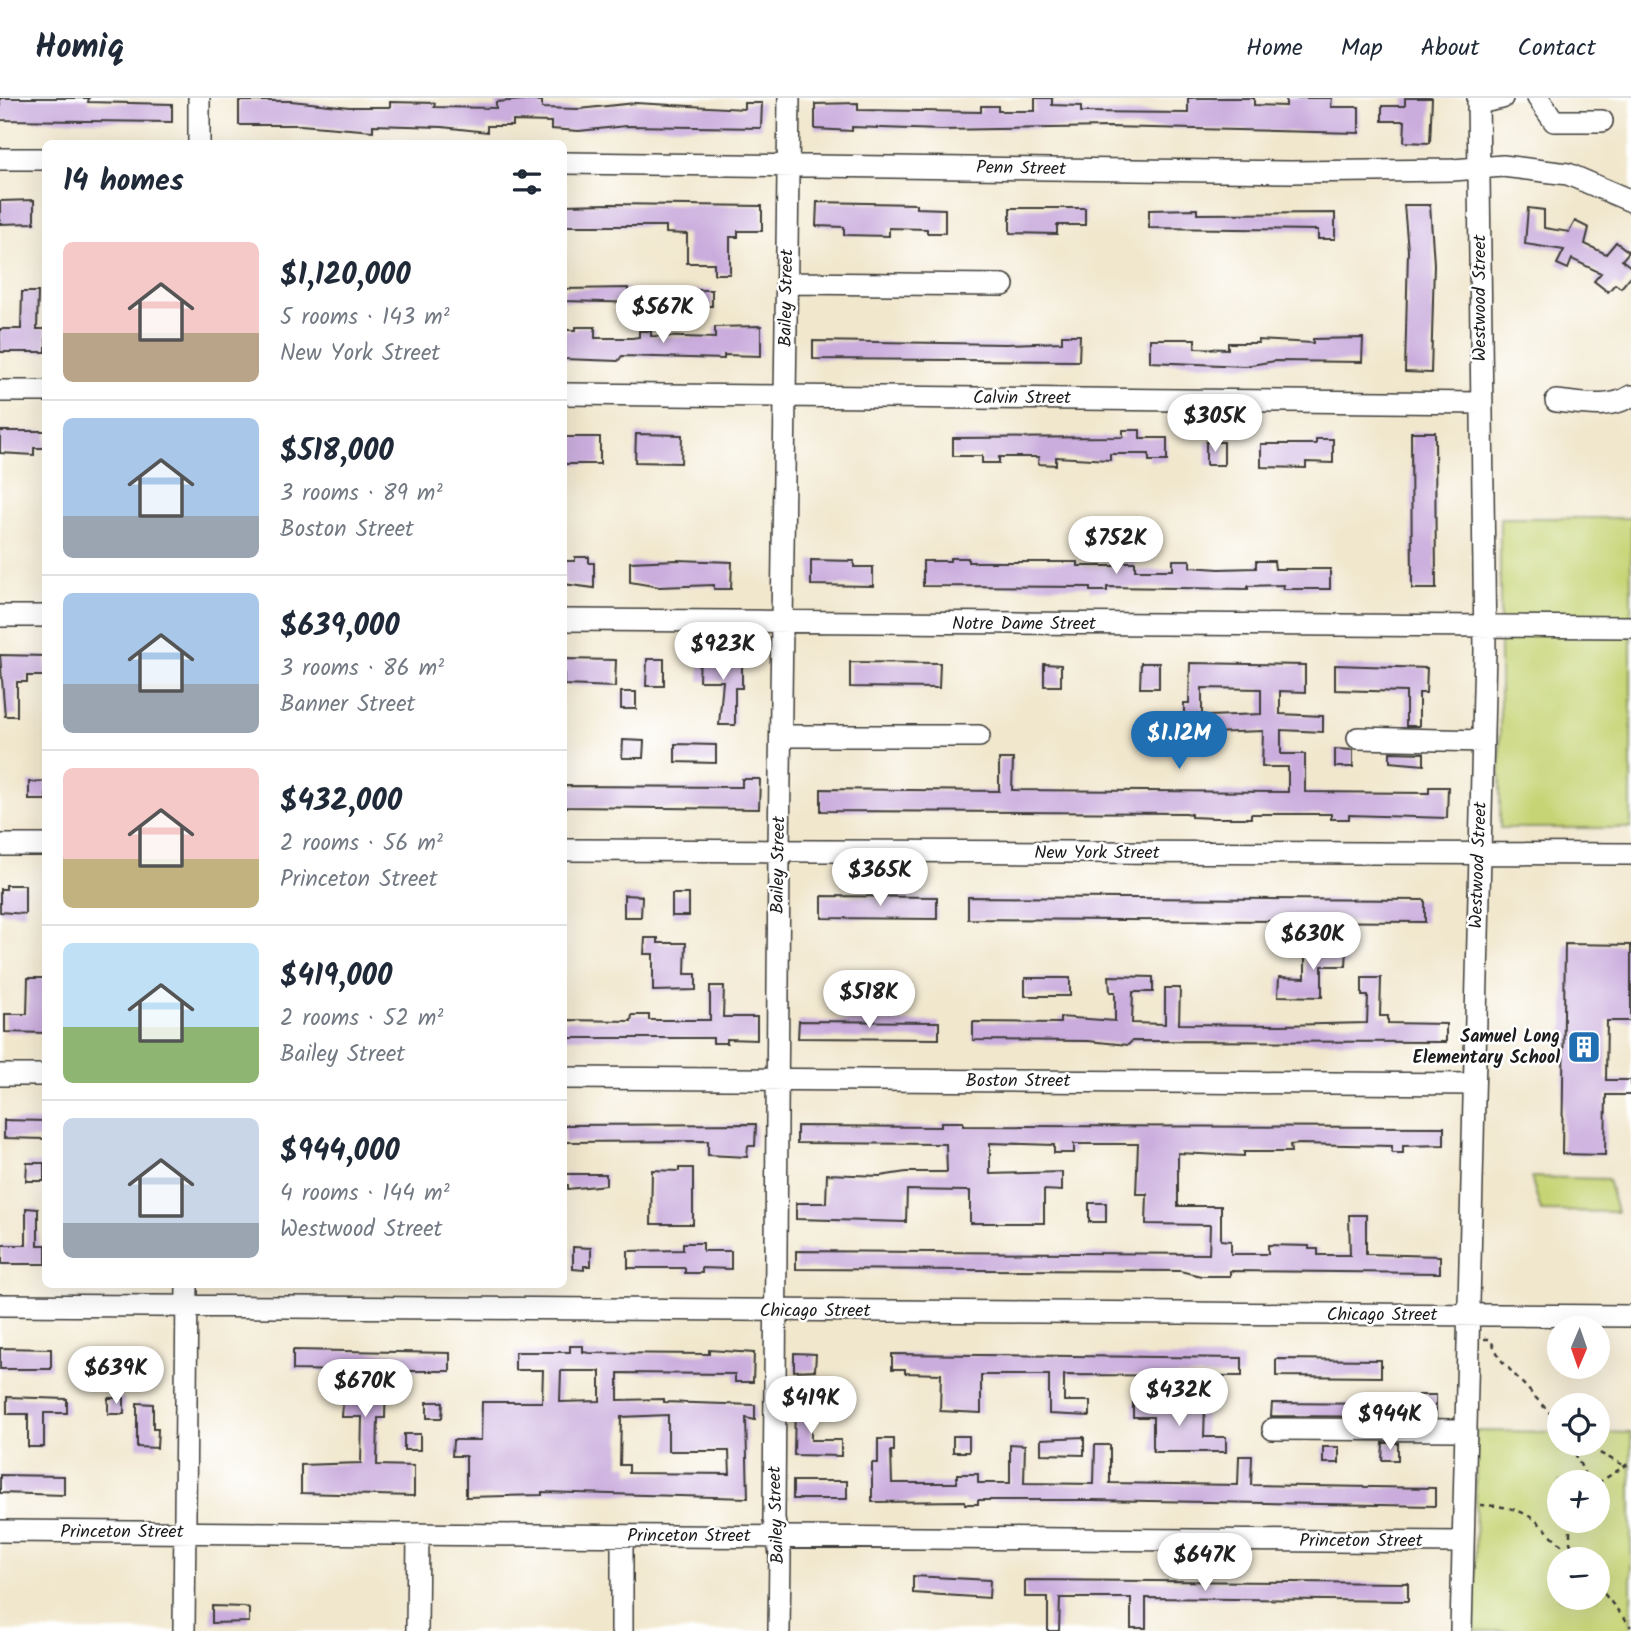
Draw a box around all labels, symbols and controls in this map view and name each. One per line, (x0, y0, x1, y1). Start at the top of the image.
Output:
text: Homiq (35, 22, 124, 75)
text: Home (1246, 29, 1303, 68)
text: Map (1341, 29, 1383, 68)
text: About (1421, 29, 1479, 68)
text: Contact (1517, 29, 1596, 68)
street label: Penn Street (976, 154, 1067, 184)
text: 14 homes (63, 158, 184, 206)
icon: filters (508, 163, 546, 201)
street label: Westwood Street (1466, 233, 1495, 362)
street label: Bailey Street (772, 248, 802, 347)
text: $1,120,000 (280, 252, 411, 300)
icon: home (119, 270, 203, 354)
pin: $567K (614, 286, 712, 345)
text: $567K (632, 290, 694, 326)
text: 5 rooms · 143 m² (280, 300, 450, 336)
text: New York Street (280, 336, 440, 372)
street label: Calvin Street (973, 384, 1072, 413)
pin: $305K (1166, 394, 1264, 454)
text: $305K (1183, 399, 1247, 435)
text: $518,000 (280, 428, 394, 476)
icon: home (119, 446, 203, 530)
text: 3 rooms · 89 m² (280, 476, 443, 512)
text: Boston Street (280, 512, 414, 548)
pin: $752K (1067, 517, 1165, 576)
text: $752K (1084, 521, 1148, 557)
text: $639,000 (280, 603, 400, 651)
street label: Notre Dame Street (952, 610, 1097, 639)
icon: home (119, 621, 203, 705)
pin: $923K (674, 622, 772, 682)
text: $923K (690, 627, 756, 663)
text: 3 rooms · 86 m² (280, 651, 444, 687)
text: Banner Street (280, 687, 415, 723)
pin: $1.12M (1122, 712, 1236, 771)
text: $1.12M (1147, 716, 1211, 752)
text: $432,000 (280, 778, 402, 826)
icon: home (119, 796, 203, 880)
street label: Westwood Street (1462, 800, 1496, 929)
street label: Bailey Street (764, 815, 794, 914)
text: 2 rooms · 56 m² (280, 826, 443, 862)
street label: New York Street (1034, 839, 1161, 868)
pin: $365K (831, 848, 929, 908)
text: $365K (848, 853, 912, 889)
text: Princeton Street (280, 862, 438, 898)
pin: $630K (1264, 912, 1362, 972)
text: $630K (1281, 917, 1345, 953)
text: $419,000 (280, 953, 392, 1001)
pin: $518K (820, 970, 918, 1030)
icon: home (119, 971, 203, 1055)
text: $518K (839, 975, 899, 1011)
text: 2 rooms · 52 m² (280, 1001, 443, 1037)
place label: Samuel Long Elementary School (1413, 1023, 1560, 1073)
building icon: Samuel Long Elementary School (1565, 1028, 1603, 1066)
text: Bailey Street (280, 1037, 405, 1073)
street label: Boston Street (966, 1067, 1071, 1096)
text: $944,000 (280, 1128, 400, 1176)
icon: home (119, 1146, 203, 1230)
text: 4 rooms · 144 m² (280, 1176, 450, 1212)
text: Westwood Street (280, 1212, 442, 1248)
street label: Chicago Street (760, 1297, 871, 1326)
street label: Chicago Street (1327, 1301, 1438, 1330)
north arrow (1547, 1316, 1610, 1379)
map controls (1547, 1316, 1610, 1610)
pin: $639K (67, 1346, 165, 1406)
text: $639K (84, 1351, 148, 1387)
pin: $670K (316, 1360, 414, 1419)
text: $670K (334, 1364, 396, 1400)
pin: $432K (1130, 1368, 1228, 1428)
text: $432K (1146, 1373, 1212, 1409)
pin: $419K (762, 1376, 860, 1436)
text: $419K (782, 1381, 840, 1417)
pin: $944K (1341, 1392, 1439, 1452)
button: locate (1547, 1393, 1610, 1456)
text: $944K (1358, 1397, 1422, 1433)
street label: Bailey Street (761, 1464, 793, 1564)
button: + (1547, 1470, 1610, 1533)
street label: Princeton Street (60, 1518, 185, 1547)
street label: Princeton Street (627, 1522, 752, 1551)
street label: Princeton Street (1299, 1527, 1424, 1556)
pin: $647K (1156, 1534, 1254, 1593)
text: $647K (1173, 1538, 1237, 1574)
button: − (1547, 1547, 1610, 1610)

